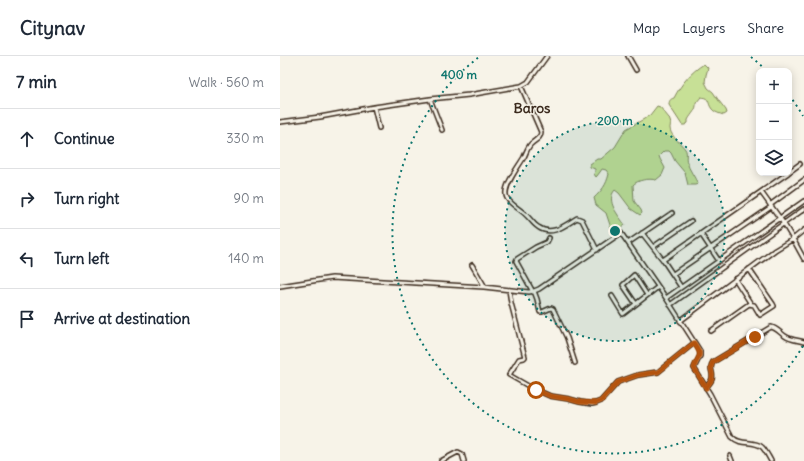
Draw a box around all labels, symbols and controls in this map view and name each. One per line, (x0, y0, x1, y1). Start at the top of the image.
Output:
text: Citynav (20, 16, 85, 40)
text: Map (633, 19, 660, 37)
text: Layers (682, 19, 725, 37)
text: Share (747, 19, 784, 37)
text: 400 m (441, 67, 478, 82)
map controls (756, 68, 792, 176)
button: + (756, 68, 792, 104)
text: 7 min (16, 71, 57, 93)
text: Walk · 560 m (189, 74, 264, 91)
district label: Baros (514, 99, 551, 117)
button: − (756, 104, 792, 140)
text: 200 m (597, 113, 633, 128)
icon: ahead (16, 128, 38, 150)
text: Continue (54, 129, 115, 148)
text: 330 m (226, 130, 264, 147)
button: layers (756, 140, 792, 176)
icon: right (16, 188, 38, 210)
text: Turn right (54, 189, 119, 208)
text: 90 m (233, 190, 264, 207)
centre of rings (608, 224, 622, 238)
icon: left (16, 248, 38, 270)
text: Turn left (54, 249, 109, 268)
text: 140 m (228, 250, 264, 267)
icon: arrive (16, 308, 38, 330)
text: Arrive at destination (54, 309, 190, 328)
route end (746, 328, 764, 346)
route start (527, 381, 545, 399)

